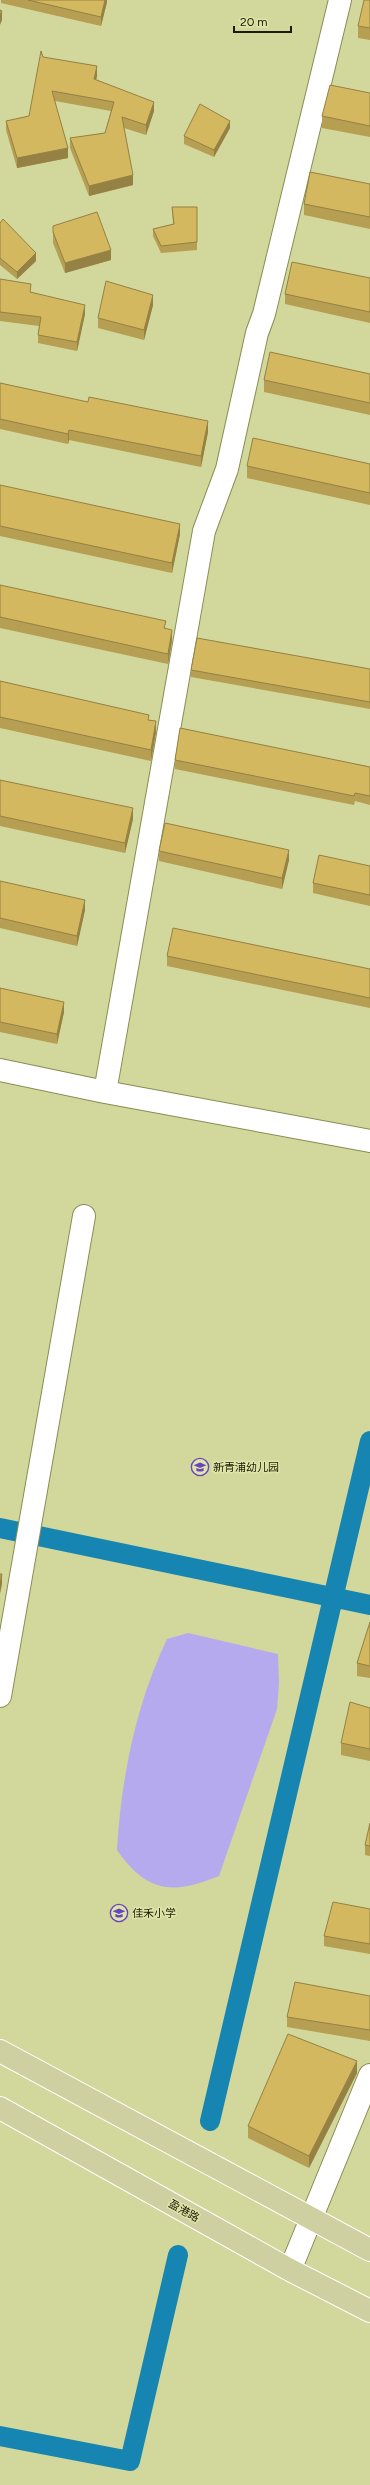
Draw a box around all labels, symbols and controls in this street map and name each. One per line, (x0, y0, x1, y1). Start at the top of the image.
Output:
scale bar (234, 8, 291, 34)
text: 20 m (240, 15, 268, 29)
school or university icon: 新青浦幼儿园 (190, 1457, 210, 1477)
place label: 新青浦幼儿园 (213, 1461, 279, 1474)
school or university icon: 佳禾小学 (109, 1903, 129, 1923)
place label: 佳禾小学 (132, 1907, 176, 1920)
street label: 盈港路 (166, 2197, 202, 2225)

